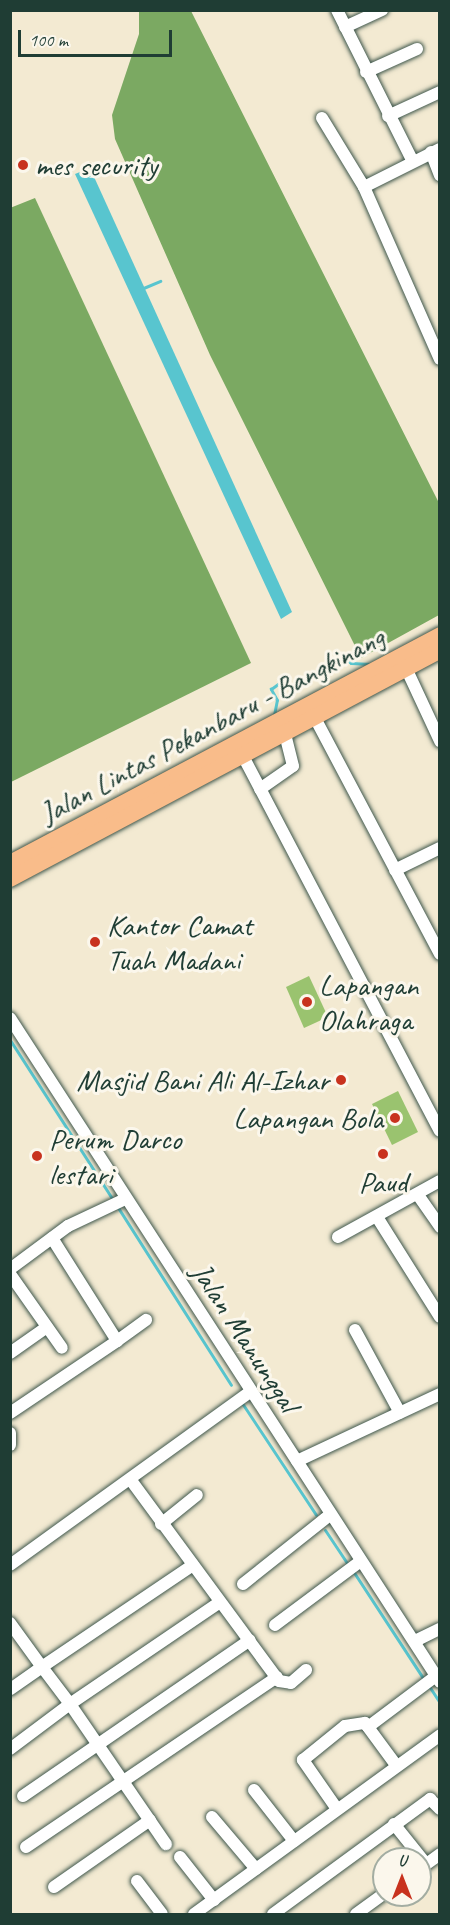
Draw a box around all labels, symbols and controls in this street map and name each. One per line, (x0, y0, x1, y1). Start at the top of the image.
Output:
scale bar (21, 18, 176, 56)
text: 100 m (29, 29, 68, 51)
place label: mes security (35, 147, 157, 183)
marker: mes security (16, 158, 30, 172)
street label: Jalan Lintas Pekanbaru - Bangkinang (35, 619, 389, 831)
place label: Kantor Camat Tuah Madani (107, 907, 252, 978)
marker: Kantor Camat Tuah Madani (88, 935, 102, 949)
place label: Lapangan Olahraga (319, 967, 418, 1038)
marker: Lapangan Olahraga (300, 995, 314, 1009)
place label: Masjid Bani Ali Al-Izhar (76, 1062, 329, 1098)
marker: Masjid Bani Ali Al-Izhar (334, 1073, 348, 1087)
place label: Lapangan Bola (233, 1100, 383, 1136)
marker: Lapangan Bola (388, 1111, 402, 1125)
place label: Perum Darco lestari (49, 1121, 182, 1192)
marker: Paud (376, 1147, 390, 1161)
marker: Perum Darco lestari (30, 1149, 44, 1163)
place label: Paud (359, 1164, 407, 1200)
street label: Jalan Manunggal (183, 1255, 307, 1419)
north arrow (372, 1847, 432, 1907)
text: U (398, 1851, 406, 1871)

